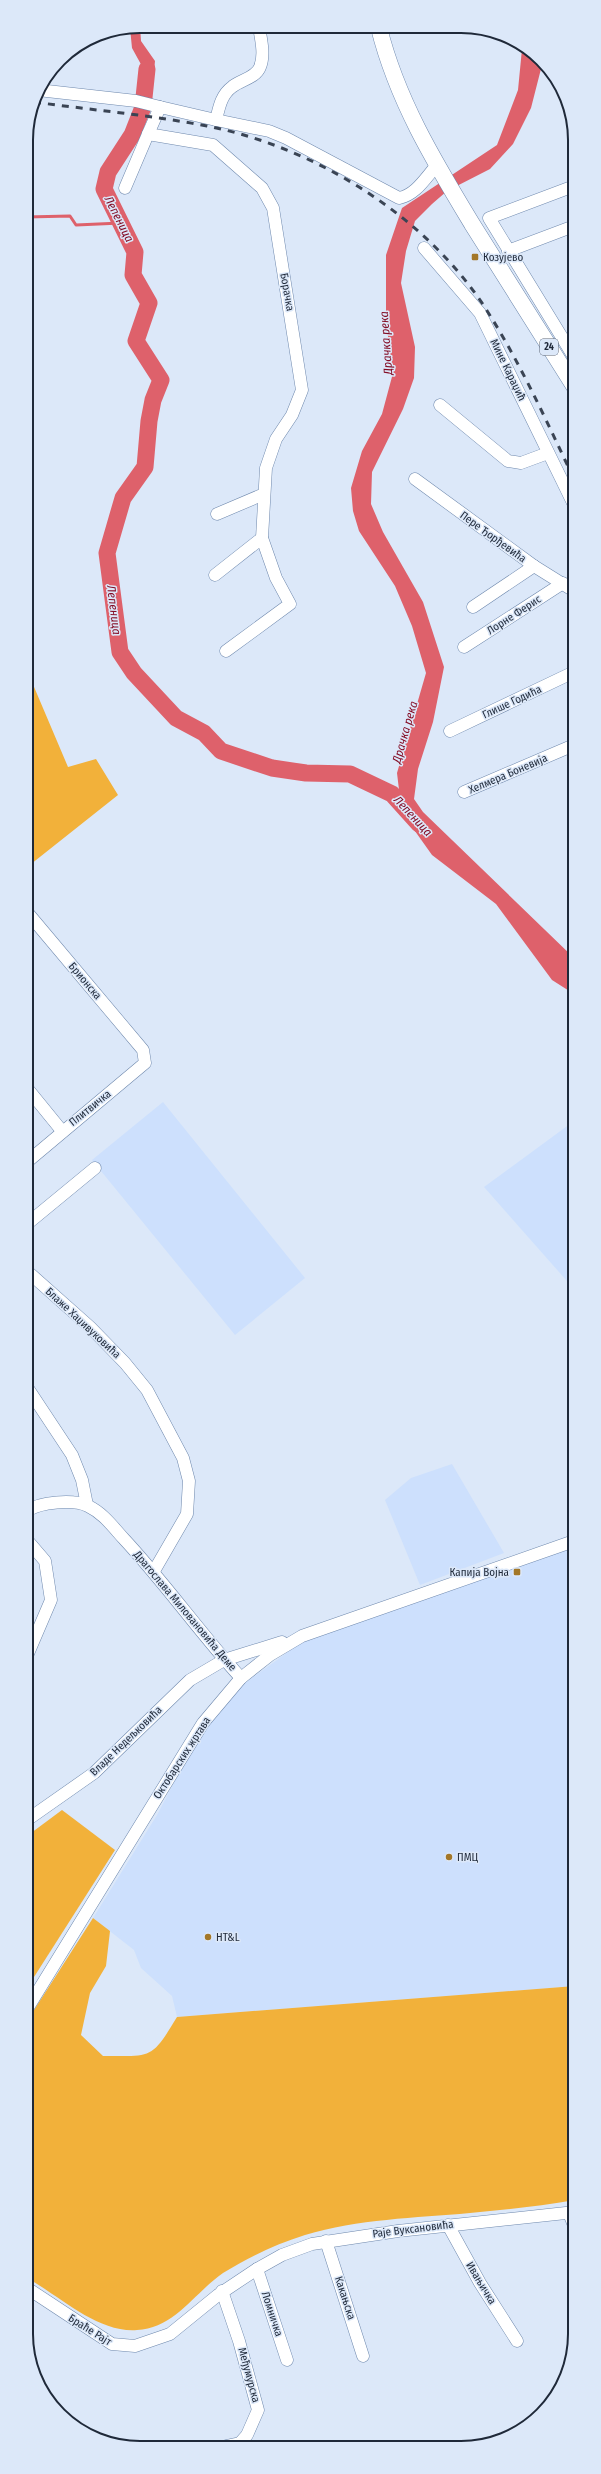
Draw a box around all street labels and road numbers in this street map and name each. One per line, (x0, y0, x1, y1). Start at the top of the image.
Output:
street label: Борачка (277, 272, 297, 312)
street label: Мине Караџић (487, 337, 529, 403)
road number: 24 (540, 339, 558, 355)
street label: Пере Ђорђевића (457, 509, 529, 565)
street label: Лорне Ферис (484, 593, 544, 637)
street label: Глише Годића (480, 683, 544, 721)
street label: Хелмера Боневија (467, 752, 549, 796)
street label: Брионска (66, 960, 104, 1002)
street label: Плитвичка (67, 1087, 113, 1129)
street label: Блаже Хаџивуковића (43, 1285, 123, 1361)
street label: Драгослава Миловановића Деме (130, 1548, 239, 1674)
street label: Владе Недељковића (87, 1703, 165, 1779)
street label: Октобарских жртава (151, 1715, 213, 1801)
street label: Раје Вуксановића (372, 2218, 454, 2240)
street label: Ивањичка (463, 2259, 499, 2307)
street label: Какањска (332, 2275, 358, 2321)
street label: Ломничка (259, 2290, 285, 2338)
street label: Браће Рајт (66, 2312, 114, 2349)
street label: Међумурска (235, 2346, 263, 2404)

